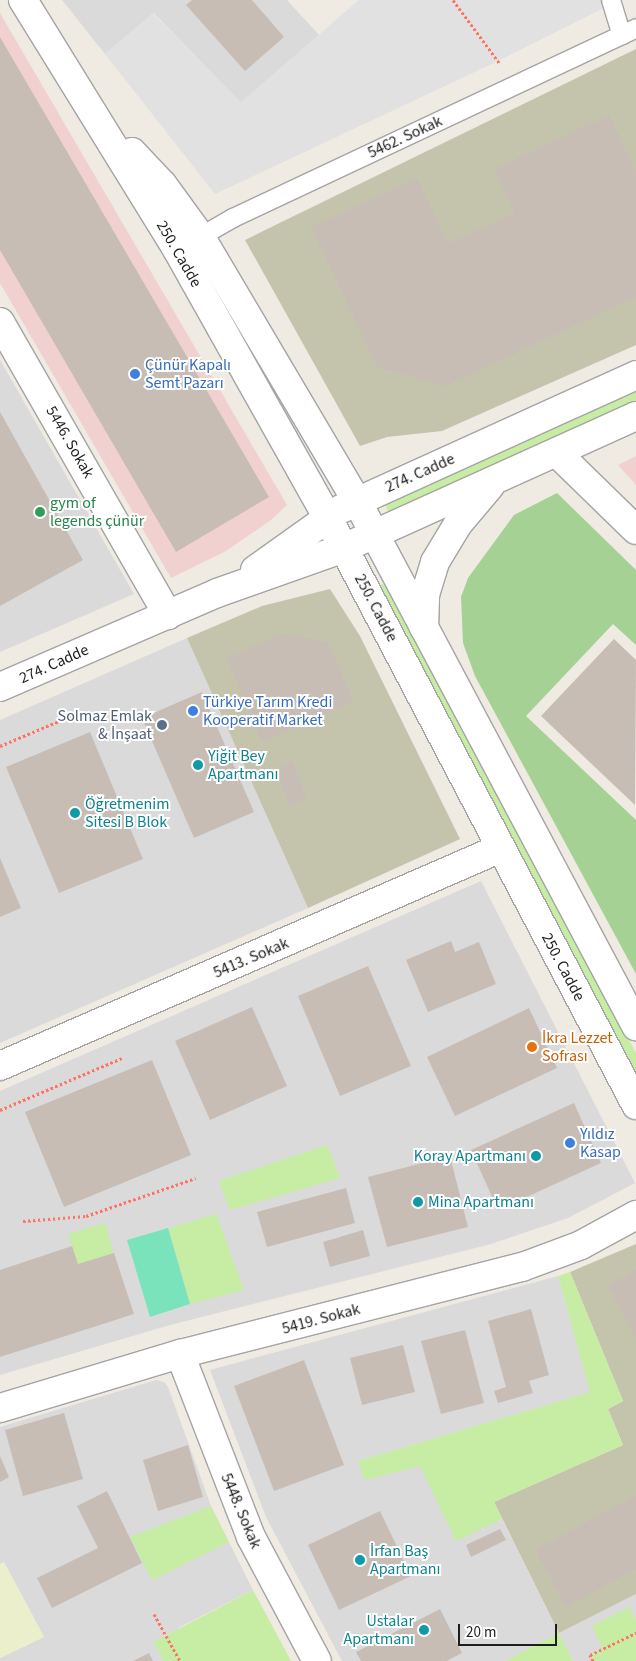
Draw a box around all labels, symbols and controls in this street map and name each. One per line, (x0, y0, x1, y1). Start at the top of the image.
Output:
street label: 5462. Sokak (365, 111, 445, 163)
street label: 250. Cadde (152, 217, 206, 291)
place label: Çünür Kapalı Semt Pazarı (145, 355, 231, 393)
marker: Çünür Kapalı Semt Pazarı (129, 368, 141, 380)
street label: 5446. Sokak (42, 403, 98, 481)
street label: 274. Cadde (382, 449, 458, 497)
place label: gym of legends çünür (50, 493, 144, 531)
marker: gym of legends çünür (34, 506, 46, 518)
street label: 250. Cadde (350, 571, 402, 645)
street label: 274. Cadde (16, 640, 92, 688)
place label: Türkiye Tarım Kredi Kooperatif Market (203, 692, 332, 730)
marker: Türkiye Tarım Kredi Kooperatif Market (187, 705, 199, 717)
place label: Solmaz Emlak & İnşaat (58, 706, 152, 744)
marker: Solmaz Emlak & İnşaat (156, 719, 168, 731)
place label: Yiğit Bey Apartmanı (208, 746, 278, 784)
marker: Yiğit Bey Apartmanı (192, 759, 204, 771)
place label: Öğretmenim Sitesi B Blok (85, 794, 169, 832)
marker: Öğretmenim Sitesi B Blok (69, 807, 81, 819)
street label: 250. Cadde (537, 930, 589, 1004)
street label: 5413. Sokak (210, 934, 292, 982)
place label: İkra Lezzet Sofrası (542, 1028, 613, 1066)
marker: İkra Lezzet Sofrası (526, 1041, 538, 1053)
place label: Yıldız Kasap (580, 1124, 621, 1162)
marker: Yıldız Kasap (564, 1137, 576, 1149)
place label: Koray Apartmanı (414, 1146, 526, 1166)
marker: Koray Apartmanı (530, 1150, 542, 1162)
place label: Mina Apartmanı (428, 1192, 534, 1212)
marker: Mina Apartmanı (412, 1196, 424, 1208)
street label: 5419. Sokak (280, 1299, 362, 1339)
street label: 5448. Sokak (217, 1470, 265, 1552)
place label: İrfan Baş Apartmanı (370, 1541, 440, 1579)
marker: İrfan Baş Apartmanı (354, 1554, 366, 1566)
place label: Ustalar Apartmanı (344, 1611, 414, 1649)
scale bar (461, 1614, 560, 1646)
text: 20 m (466, 1622, 496, 1643)
marker: Ustalar Apartmanı (418, 1624, 430, 1636)

